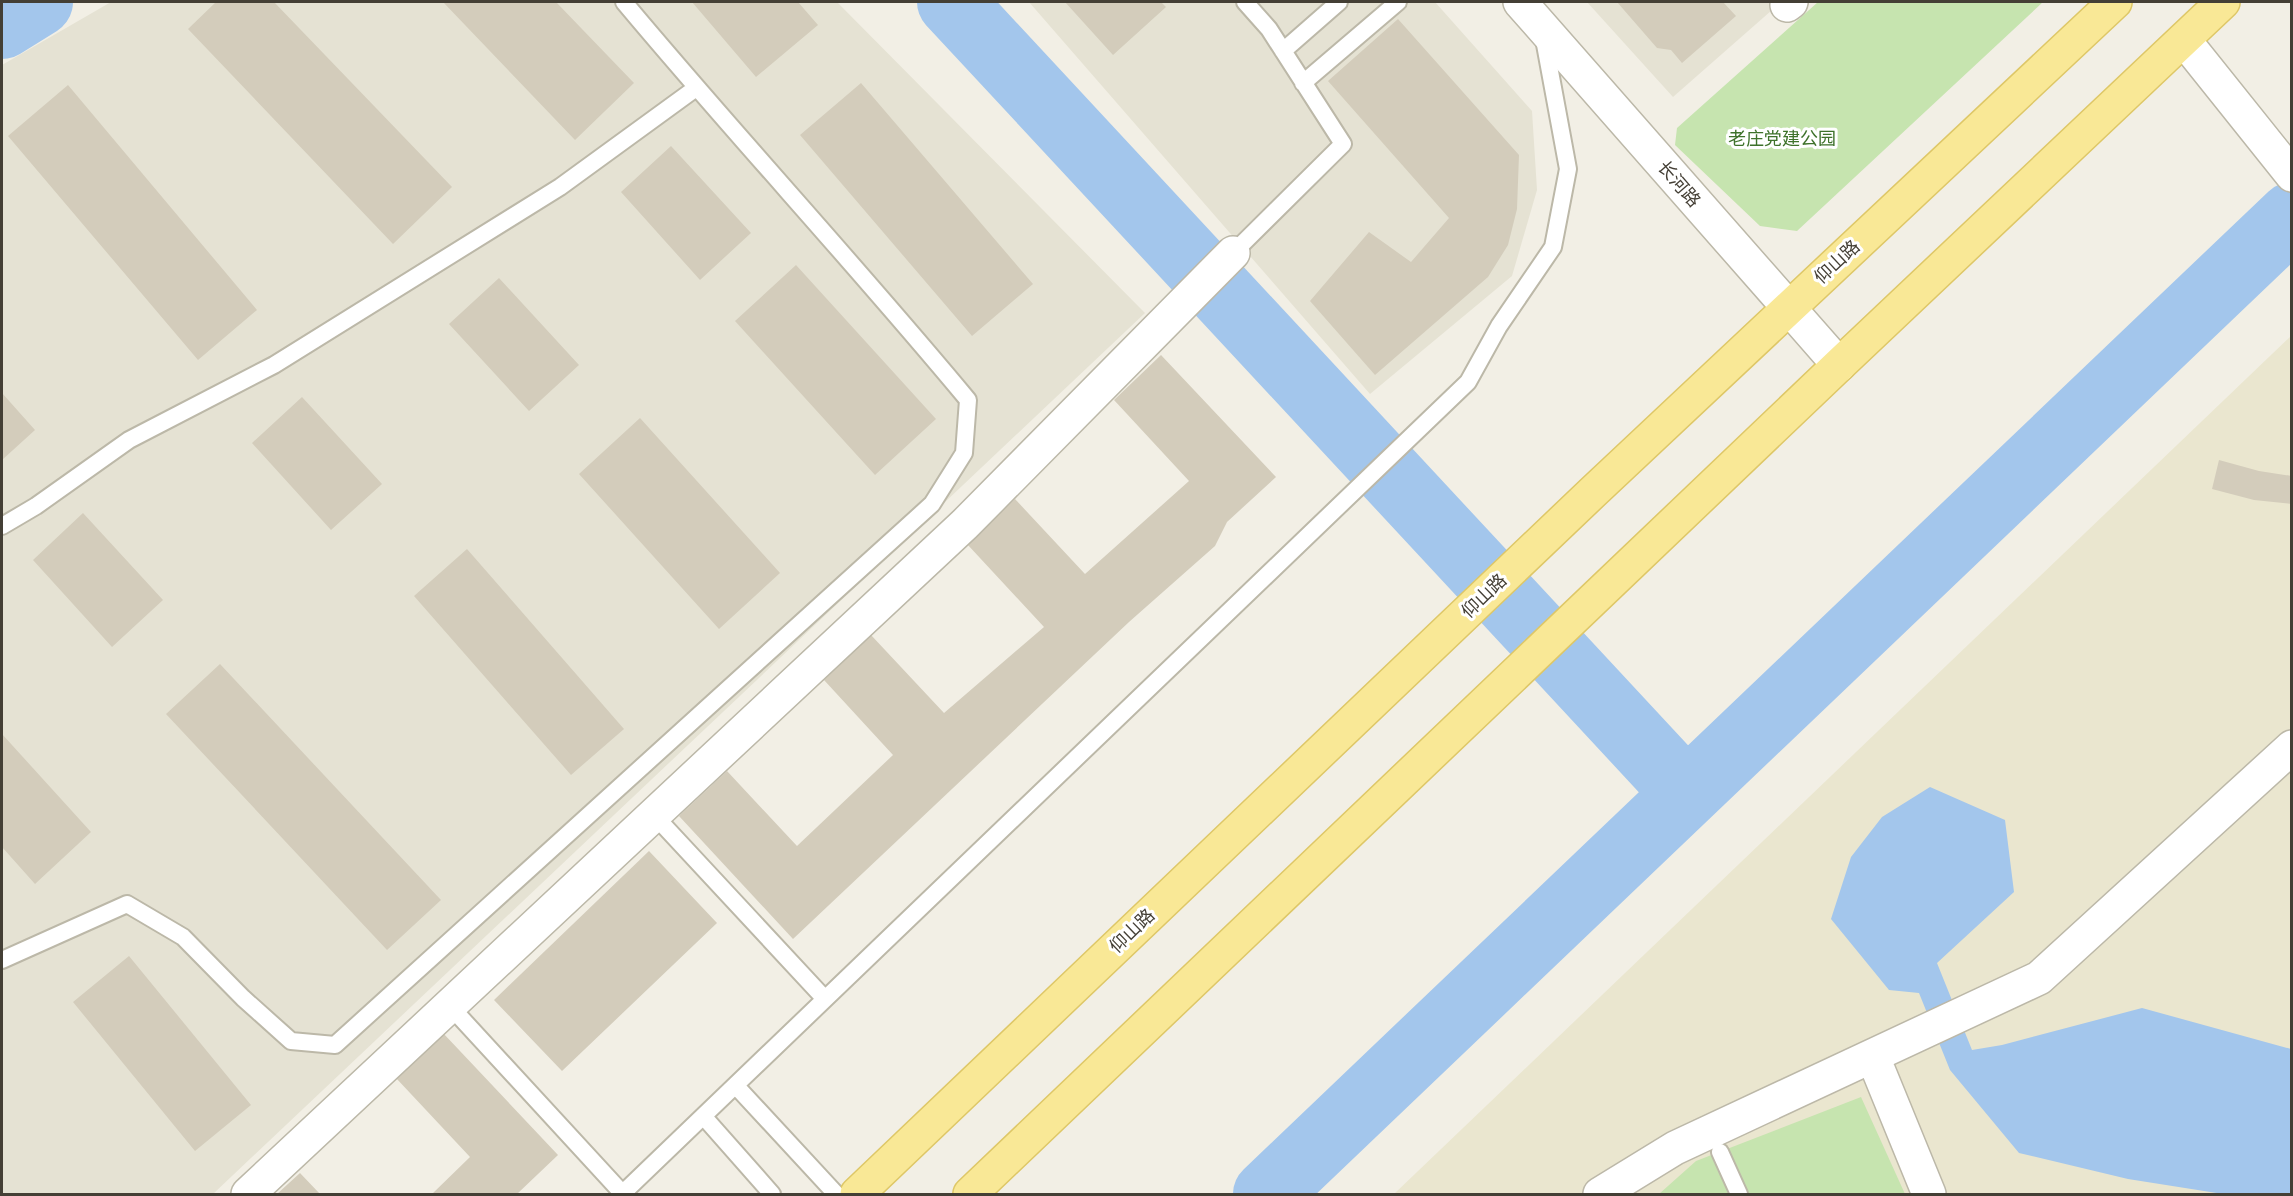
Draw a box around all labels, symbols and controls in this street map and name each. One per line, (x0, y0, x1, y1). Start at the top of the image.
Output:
park label: 老庄党建公园 (1728, 128, 1836, 149)
street label: 长河路 (1654, 156, 1705, 211)
street label: 仰山路 (1810, 236, 1864, 288)
street label: 仰山路 (1457, 569, 1510, 622)
street label: 仰山路 (1105, 904, 1158, 957)

